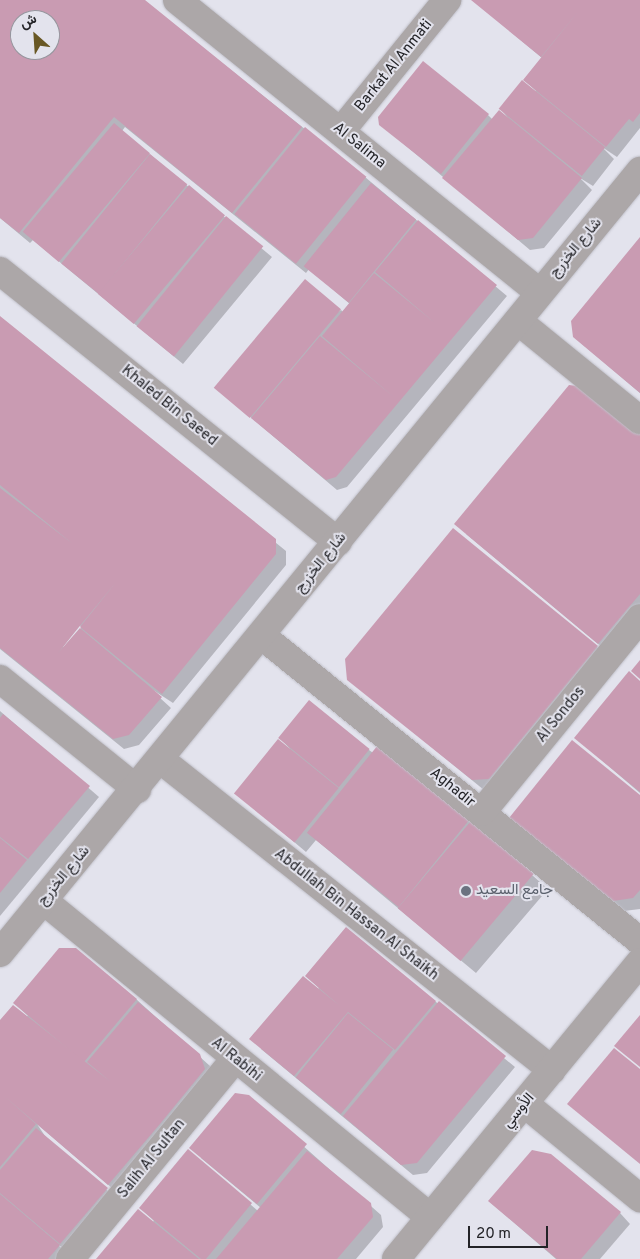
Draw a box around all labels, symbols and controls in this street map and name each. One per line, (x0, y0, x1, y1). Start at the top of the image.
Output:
north arrow (10, 10, 60, 60)
text: ش (17, 11, 40, 33)
street label: Barkat Al Anmati (351, 16, 437, 116)
street label: Al Salima (329, 119, 389, 173)
street label: شارع الخزرج (546, 214, 606, 282)
street label: Khaled Bin Saeed (117, 362, 221, 450)
street label: شارع الخزرج (291, 529, 351, 597)
street label: Al Sondos (533, 683, 589, 747)
street label: Aghadir (426, 764, 478, 812)
street label: شارع الخزرج (34, 842, 94, 910)
street label: Abdullah Bin Hassan Al Shaikh (270, 845, 442, 985)
place label: جامع السعيد (476, 882, 553, 900)
marker: جامع السعيد (460, 885, 472, 897)
street label: Al Rabihi (207, 1034, 265, 1086)
street label: الأوسي (499, 1090, 539, 1132)
street label: Salih Al Sultan (114, 1115, 190, 1203)
scale bar (470, 1216, 550, 1248)
text: 20 m (476, 1225, 511, 1244)

